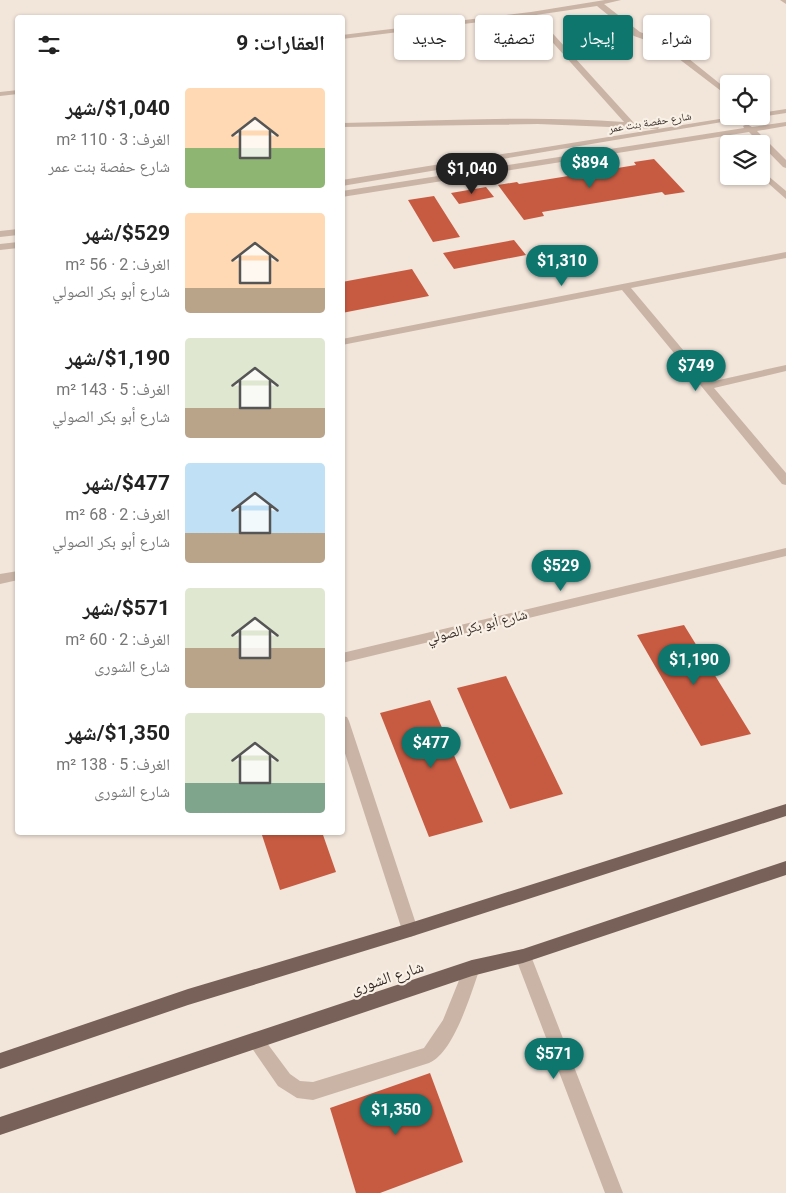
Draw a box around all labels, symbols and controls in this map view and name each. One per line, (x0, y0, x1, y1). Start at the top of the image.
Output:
chip: جديد (394, 15, 465, 60)
chip: تصفية (475, 15, 553, 60)
chip: إيجار (563, 15, 633, 60)
chip: شراء (643, 15, 710, 60)
icon: filters (35, 31, 63, 59)
text: العقارات: 9 (236, 31, 325, 55)
map controls (720, 75, 770, 185)
button: locate (720, 75, 770, 125)
text: $1,040/شهر (65, 96, 170, 120)
icon: home (225, 108, 285, 168)
street label: شارع حفصة بنت عمر (607, 110, 692, 136)
text: الغرف: 3 · 110 m² (56, 130, 170, 149)
button: layers (720, 135, 770, 185)
pin: $894 (560, 146, 620, 189)
pin: $1,040 (431, 152, 513, 195)
text: $894 (572, 153, 608, 172)
text: شارع حفصة بنت عمر (48, 157, 170, 176)
text: $1,040 (447, 159, 497, 178)
text: $529/شهر (83, 221, 170, 245)
icon: home (225, 233, 285, 293)
pin: $1,310 (521, 244, 603, 287)
text: $1,310 (537, 251, 587, 270)
text: الغرف: 2 · 56 m² (65, 255, 170, 274)
text: شارع أبو بكر الصولي (52, 282, 170, 301)
text: $1,190/شهر (65, 346, 170, 370)
pin: $749 (666, 350, 726, 392)
text: $749 (678, 356, 714, 375)
icon: home (225, 358, 285, 418)
text: الغرف: 5 · 143 m² (56, 380, 170, 399)
text: شارع أبو بكر الصولي (52, 407, 170, 426)
text: $477/شهر (83, 471, 170, 495)
icon: home (225, 483, 285, 543)
text: الغرف: 2 · 68 m² (65, 505, 170, 524)
text: شارع أبو بكر الصولي (52, 532, 170, 551)
pin: $529 (531, 550, 591, 592)
text: $529 (543, 556, 579, 575)
text: $571/شهر (83, 596, 170, 620)
street label: شارع أبو بكر الصولي (425, 606, 530, 650)
icon: home (225, 608, 285, 668)
text: الغرف: 2 · 60 m² (65, 630, 170, 649)
pin: $1,190 (653, 644, 735, 686)
text: $1,190 (669, 650, 719, 669)
text: شارع الشورى (94, 657, 170, 676)
text: $1,350/شهر (65, 721, 170, 745)
pin: $477 (401, 726, 461, 769)
icon: home (225, 733, 285, 793)
text: $477 (413, 733, 449, 752)
text: الغرف: 5 · 138 m² (56, 755, 170, 774)
text: شارع الشورى (94, 782, 170, 801)
street label: شارع الشورى (348, 957, 426, 999)
pin: $571 (524, 1038, 584, 1080)
text: $571 (536, 1044, 572, 1063)
pin: $1,350 (355, 1094, 437, 1136)
text: $1,350 (371, 1100, 421, 1119)

